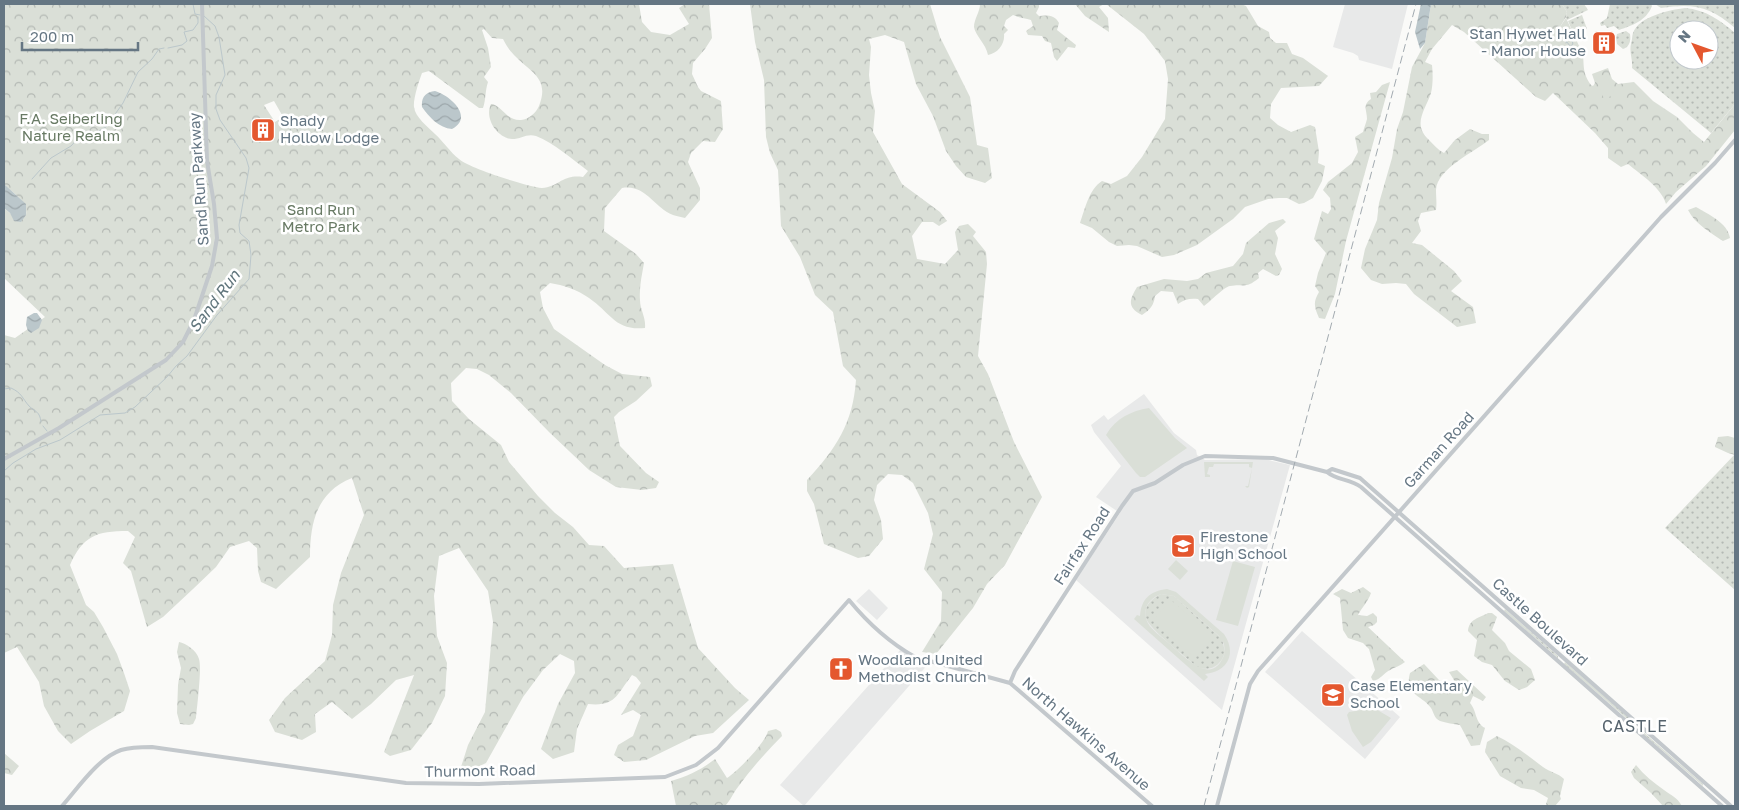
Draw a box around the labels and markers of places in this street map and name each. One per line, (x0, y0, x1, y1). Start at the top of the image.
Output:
place label: Stan Hywet Hall - Manor House (1469, 24, 1586, 59)
building icon: Stan Hywet Hall - Manor House (1591, 30, 1617, 56)
place label: Shady Hollow Lodge (280, 111, 379, 146)
building icon: Shady Hollow Lodge (250, 117, 276, 143)
place label: Firestone High School (1200, 527, 1288, 562)
school or university icon: Firestone High School (1170, 533, 1196, 559)
place label: Woodland United Methodist Church (858, 650, 986, 685)
church icon: Woodland United Methodist Church (828, 656, 854, 682)
place label: Case Elementary School (1350, 676, 1472, 711)
school or university icon: Case Elementary School (1320, 682, 1346, 708)

